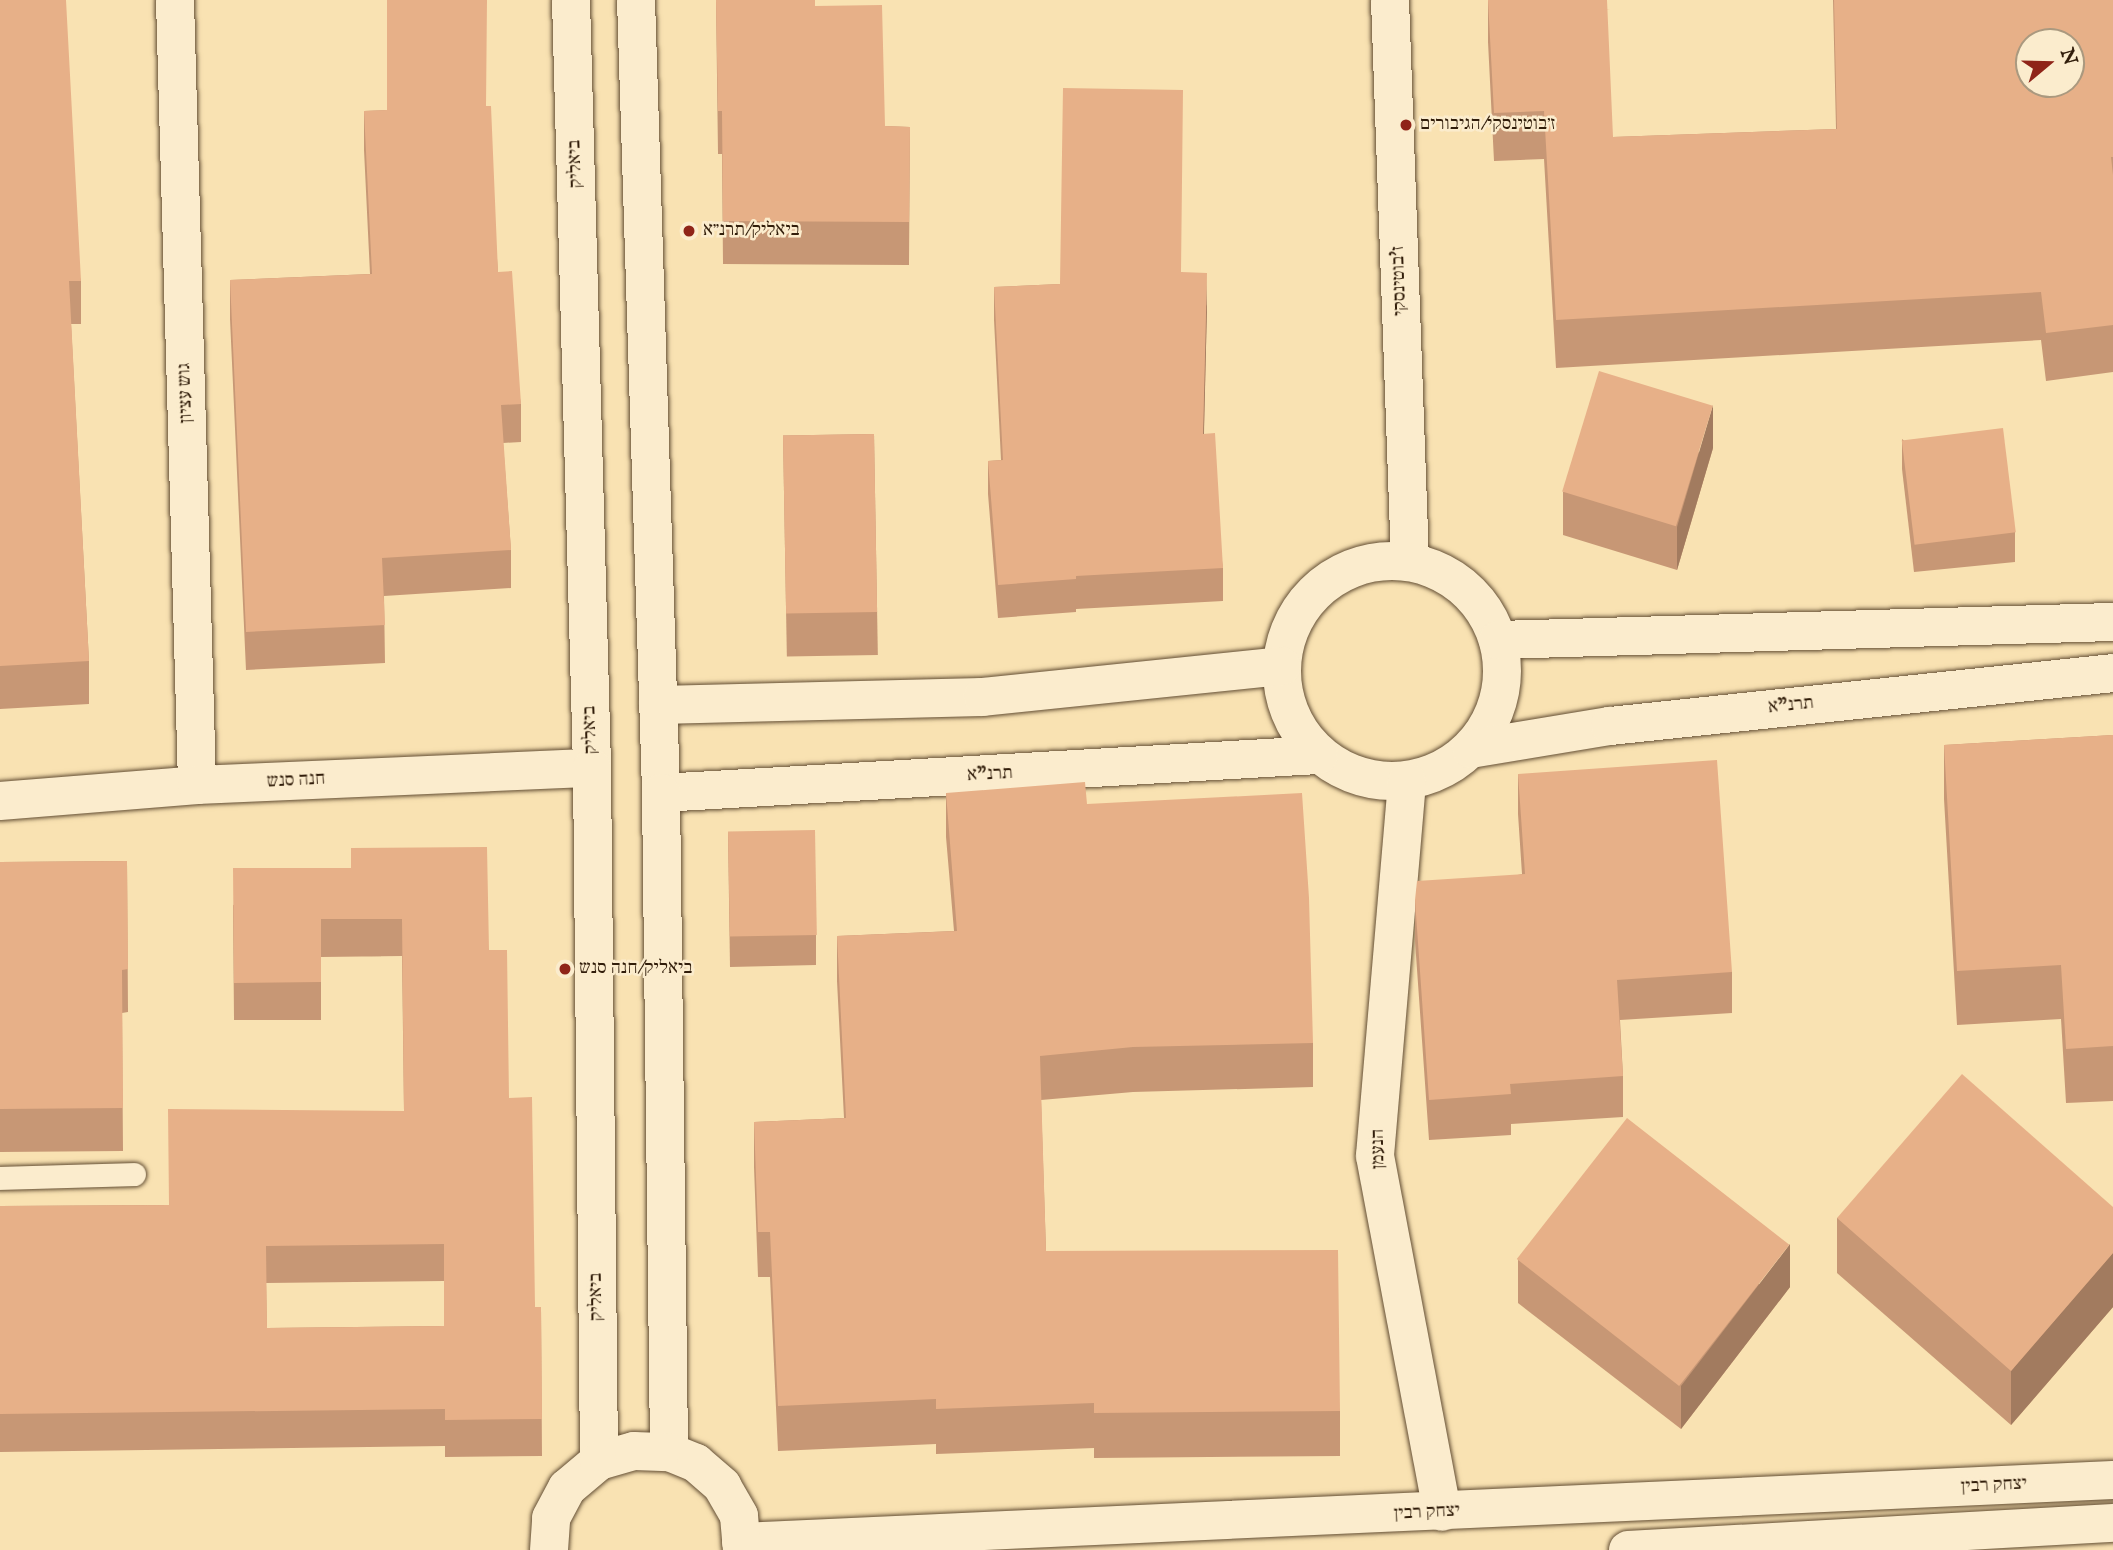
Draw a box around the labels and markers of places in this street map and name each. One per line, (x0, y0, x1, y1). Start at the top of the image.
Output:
place label: ז׳בוטינסקי/הגיבורים (1420, 114, 1555, 136)
marker: ז׳בוטינסקי/הגיבורים (1398, 117, 1414, 133)
place label: ביאליק/תרנ״א (703, 220, 800, 242)
marker: ביאליק/תרנ״א (681, 223, 697, 239)
place label: ביאליק/חנה סנש (579, 958, 692, 980)
marker: ביאליק/חנה סנש (557, 961, 573, 977)

